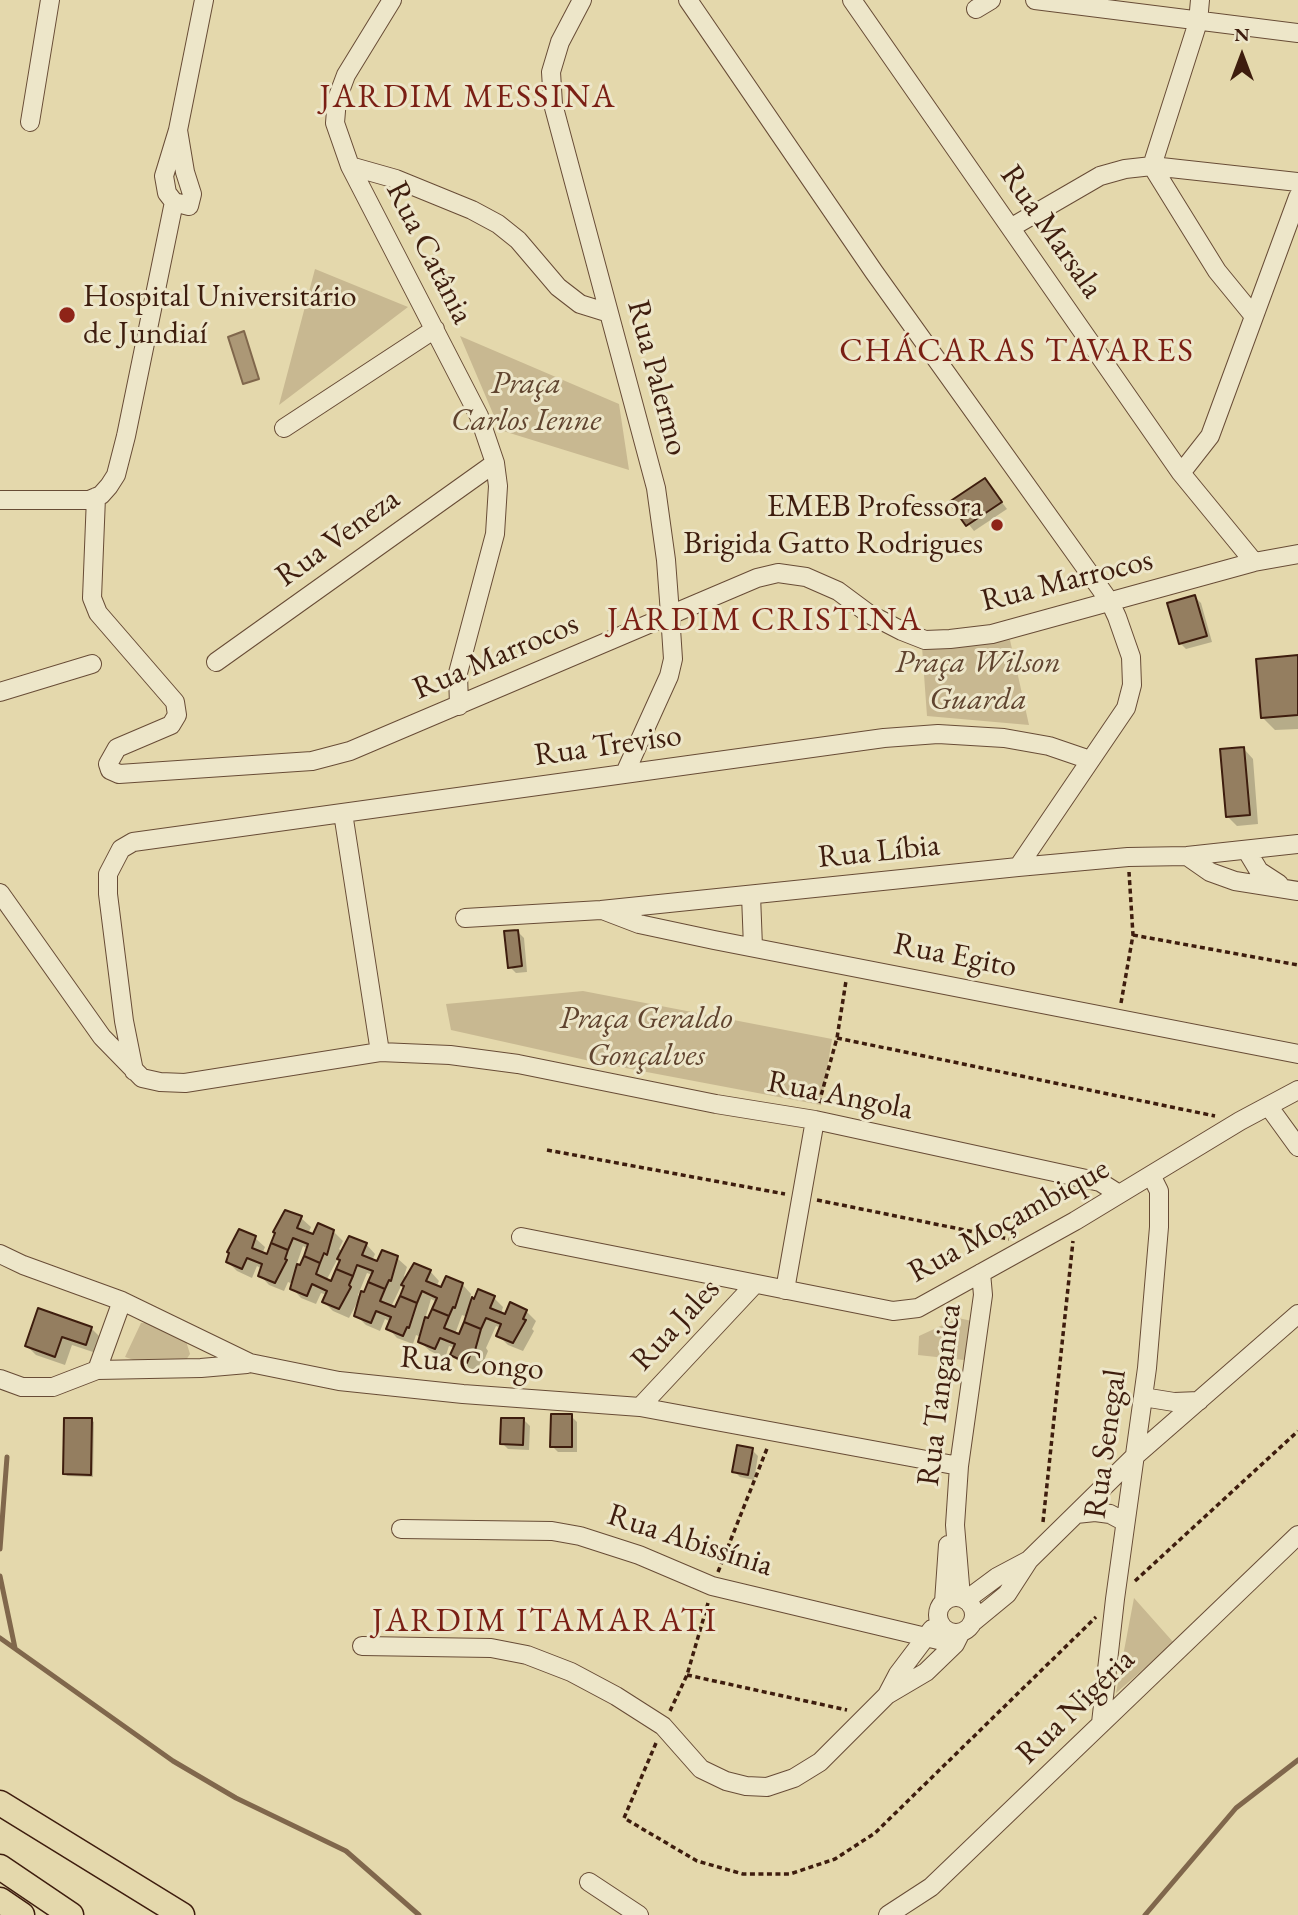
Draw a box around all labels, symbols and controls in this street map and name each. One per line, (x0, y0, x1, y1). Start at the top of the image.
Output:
north arrow (1207, 21, 1277, 91)
text: N (1234, 22, 1250, 47)
district label: JARDIM MESSINA (321, 78, 615, 118)
street label: Rua Marsala (991, 158, 1111, 306)
street label: Rua Catânia (377, 175, 481, 331)
place label: Hospital Universitário de Jundiaí (83, 278, 357, 353)
street label: Rua Palermo (618, 296, 696, 460)
marker: Hospital Universitário de Jundiaí (57, 305, 77, 325)
district label: CHÁCARAS TAVARES (841, 332, 1193, 372)
park label: Praça Carlos Ienne (451, 365, 601, 440)
street label: Rua Veneza (269, 480, 407, 596)
place label: EMEB Professora Brigida Gatto Rodrigues (683, 488, 983, 563)
marker: EMEB Professora Brigida Gatto Rodrigues (989, 517, 1005, 533)
street label: Rua Marrocos (977, 541, 1157, 621)
district label: JARDIM CRISTINA (609, 601, 921, 641)
street label: Rua Marrocos (408, 605, 584, 709)
park label: Praça Wilson Guarda (895, 644, 1061, 719)
street label: Rua Treviso (532, 717, 684, 775)
street label: Rua Líbia (816, 827, 942, 877)
street label: Rua Egito (890, 925, 1020, 987)
park label: Praça Geraldo Gonçalves (559, 1000, 733, 1075)
street label: Rua Angola (764, 1063, 916, 1129)
street label: Rua Moçambique (902, 1150, 1116, 1292)
street label: Rua Jales (623, 1271, 729, 1379)
street label: Rua Tanganica (910, 1302, 970, 1488)
street label: Rua Congo (399, 1339, 545, 1389)
street label: Rua Senegal (1077, 1367, 1135, 1521)
street label: Rua Abissínia (603, 1496, 777, 1586)
district label: JARDIM ITAMARATI (374, 1602, 716, 1642)
street label: Rua Nigéria (1009, 1641, 1143, 1773)

